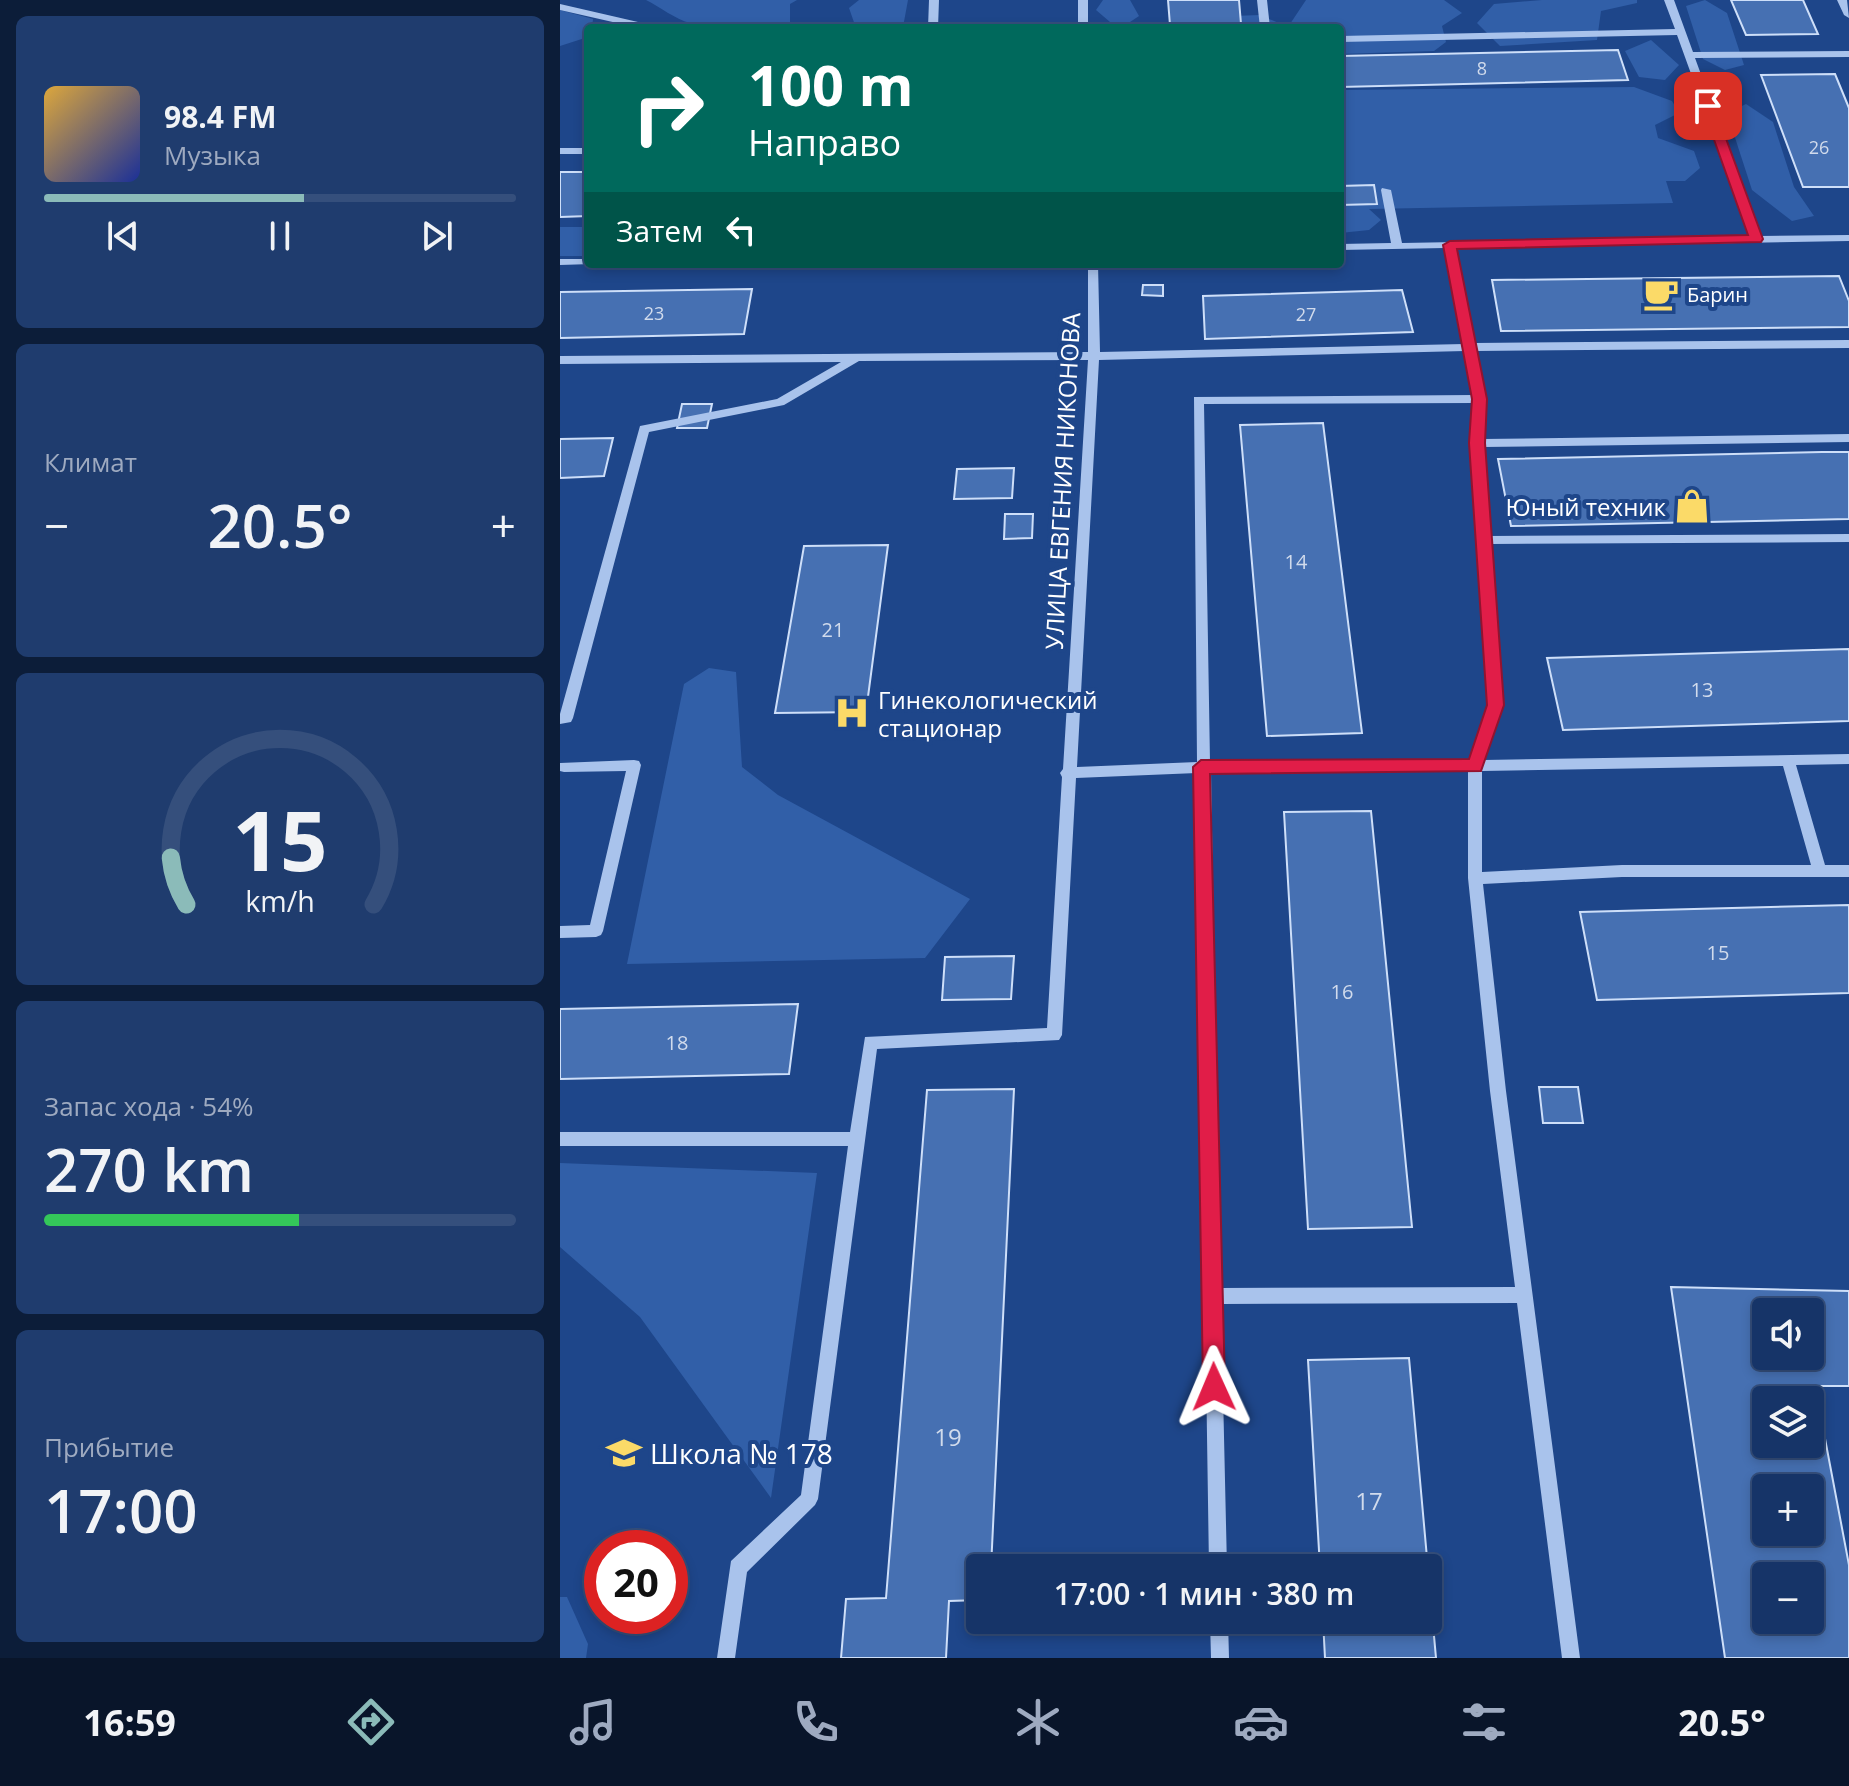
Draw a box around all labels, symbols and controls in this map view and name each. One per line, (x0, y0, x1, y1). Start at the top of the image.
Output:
text: 100 m (748, 46, 914, 122)
icon: right (616, 56, 720, 160)
house number: 8 (1477, 56, 1487, 80)
pin (1674, 72, 1742, 140)
icon: arrive (1686, 84, 1730, 128)
text: 98.4 FM (164, 96, 277, 137)
text: Направо (748, 118, 901, 167)
house number: 26 (1809, 135, 1829, 159)
text: Музыка (164, 137, 261, 173)
icon: left (719, 208, 763, 252)
text: Затем (616, 210, 703, 251)
icon: previous (101, 214, 145, 258)
icon: pause (258, 214, 302, 258)
icon: next (415, 214, 459, 258)
cafe icon: Барин (1642, 275, 1680, 313)
place label: Барин (1687, 281, 1748, 308)
house number: 23 (644, 301, 664, 325)
house number: 27 (1296, 302, 1316, 326)
street label: УЛИЦА ЕВГЕНИЯ НИКОНОВА (1037, 311, 1087, 650)
text: Климат (44, 444, 137, 480)
text: 20.5° (207, 484, 353, 566)
shop icon: Юный техник (1673, 487, 1711, 525)
place label: Юный техник (1506, 490, 1667, 523)
text: − (44, 495, 69, 555)
text: + (491, 495, 516, 555)
house number: 14 (1285, 548, 1308, 575)
house number: 21 (822, 616, 844, 643)
house number: 13 (1691, 676, 1713, 703)
place label: Гинекологический стационар (878, 683, 1097, 744)
hospital icon: Гинекологический стационар (833, 694, 871, 732)
text: 15 (232, 782, 328, 895)
text: km/h (245, 881, 315, 920)
house number: 15 (1707, 939, 1729, 966)
house number: 16 (1331, 978, 1353, 1005)
house number: 18 (666, 1029, 688, 1056)
text: Запас хода · 54% (44, 1088, 254, 1124)
text: 270 km (44, 1128, 254, 1210)
map controls (1752, 1298, 1824, 1634)
button: sound (1752, 1298, 1824, 1370)
position arrow (1172, 1345, 1256, 1429)
button: layers (1752, 1386, 1824, 1458)
house number: 19 (934, 1420, 962, 1453)
text: Прибытие (44, 1429, 174, 1465)
school or university icon: Школа № 178 (605, 1434, 643, 1472)
place label: Школа № 178 (650, 1434, 833, 1472)
text: 17:00 (44, 1469, 198, 1551)
button: + (1752, 1474, 1824, 1546)
house number: 17 (1355, 1484, 1383, 1517)
speed limit sign: 20 (584, 1530, 688, 1634)
button: − (1752, 1562, 1824, 1634)
text: 17:00 · 1 мин · 380 m (1054, 1573, 1354, 1614)
icon: directions (343, 1694, 399, 1750)
icon: music (565, 1694, 621, 1750)
icon: phone (788, 1694, 844, 1750)
icon: climate (1010, 1694, 1066, 1750)
icon: car (1233, 1694, 1289, 1750)
icon: filters (1456, 1694, 1512, 1750)
text: 16:59 (83, 1698, 176, 1747)
text: 20.5° (1678, 1698, 1766, 1747)

